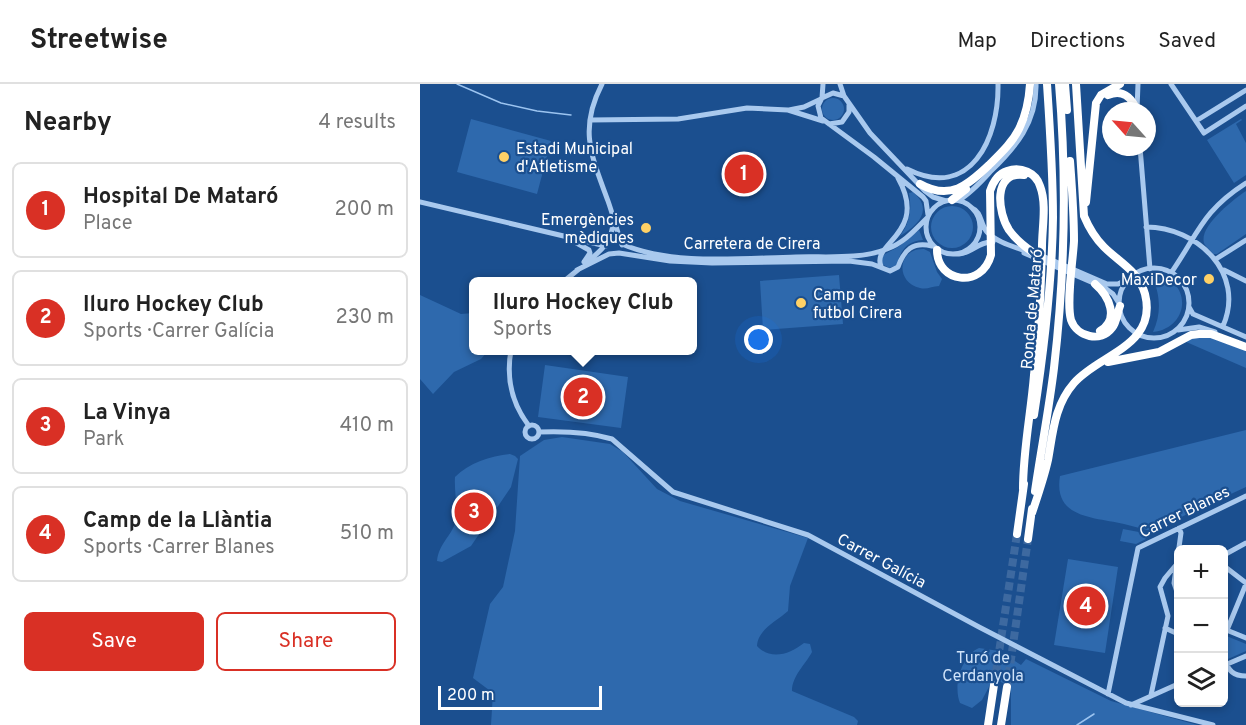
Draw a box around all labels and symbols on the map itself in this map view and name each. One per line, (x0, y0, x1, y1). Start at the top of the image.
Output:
north arrow (1102, 102, 1156, 156)
place label: Estadi Municipal d'Atletisme (516, 140, 633, 178)
marker: Estadi Municipal d'Atletisme (497, 150, 511, 164)
pin: 1 (724, 152, 764, 196)
place label: Emergències mèdiques (541, 211, 634, 249)
marker: Emergències mèdiques (639, 221, 653, 235)
street label: Carretera de Cirera (684, 235, 820, 255)
street label: Ronda de Mataró (1018, 248, 1048, 370)
place label: MaxiDecor (1121, 271, 1197, 291)
marker: MaxiDecor (1202, 272, 1216, 286)
place label: Camp de futbol Cirera (813, 286, 902, 324)
marker: Camp de futbol Cirera (794, 296, 808, 310)
your location (744, 325, 773, 354)
pin: 2 (564, 374, 602, 420)
street label: Carrer Blanes (1136, 482, 1233, 543)
pin: 3 (454, 490, 494, 534)
street label: Carrer Galícia (833, 530, 929, 594)
pin: 4 (1066, 584, 1106, 628)
park label: Turó de Cerdanyola (942, 649, 1024, 687)
scale bar (438, 683, 602, 710)

